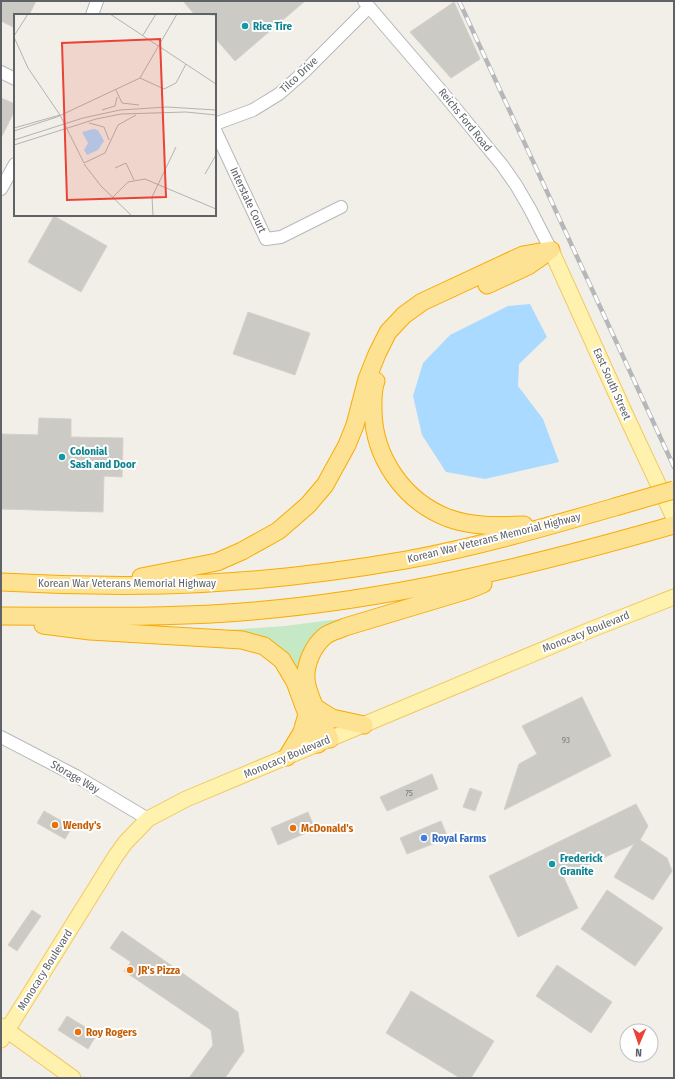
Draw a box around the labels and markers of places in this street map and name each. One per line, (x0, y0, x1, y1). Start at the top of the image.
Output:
place label: Rice Tire (253, 20, 292, 33)
marker: Rice Tire (240, 21, 250, 31)
place label: Colonial Sash and Door (70, 445, 137, 471)
marker: Colonial Sash and Door (57, 452, 67, 462)
place label: Wendy's (63, 819, 101, 832)
marker: Wendy's (50, 820, 60, 830)
place label: McDonald's (301, 822, 354, 835)
marker: McDonald's (288, 823, 298, 833)
place label: Royal Farms (432, 832, 487, 845)
marker: Royal Farms (419, 833, 429, 843)
place label: Frederick Granite (560, 852, 603, 878)
marker: Frederick Granite (547, 859, 557, 869)
place label: JR's Pizza (137, 964, 181, 977)
marker: JR's Pizza (125, 965, 135, 975)
place label: Roy Rogers (86, 1026, 137, 1039)
marker: Roy Rogers (73, 1027, 83, 1037)

